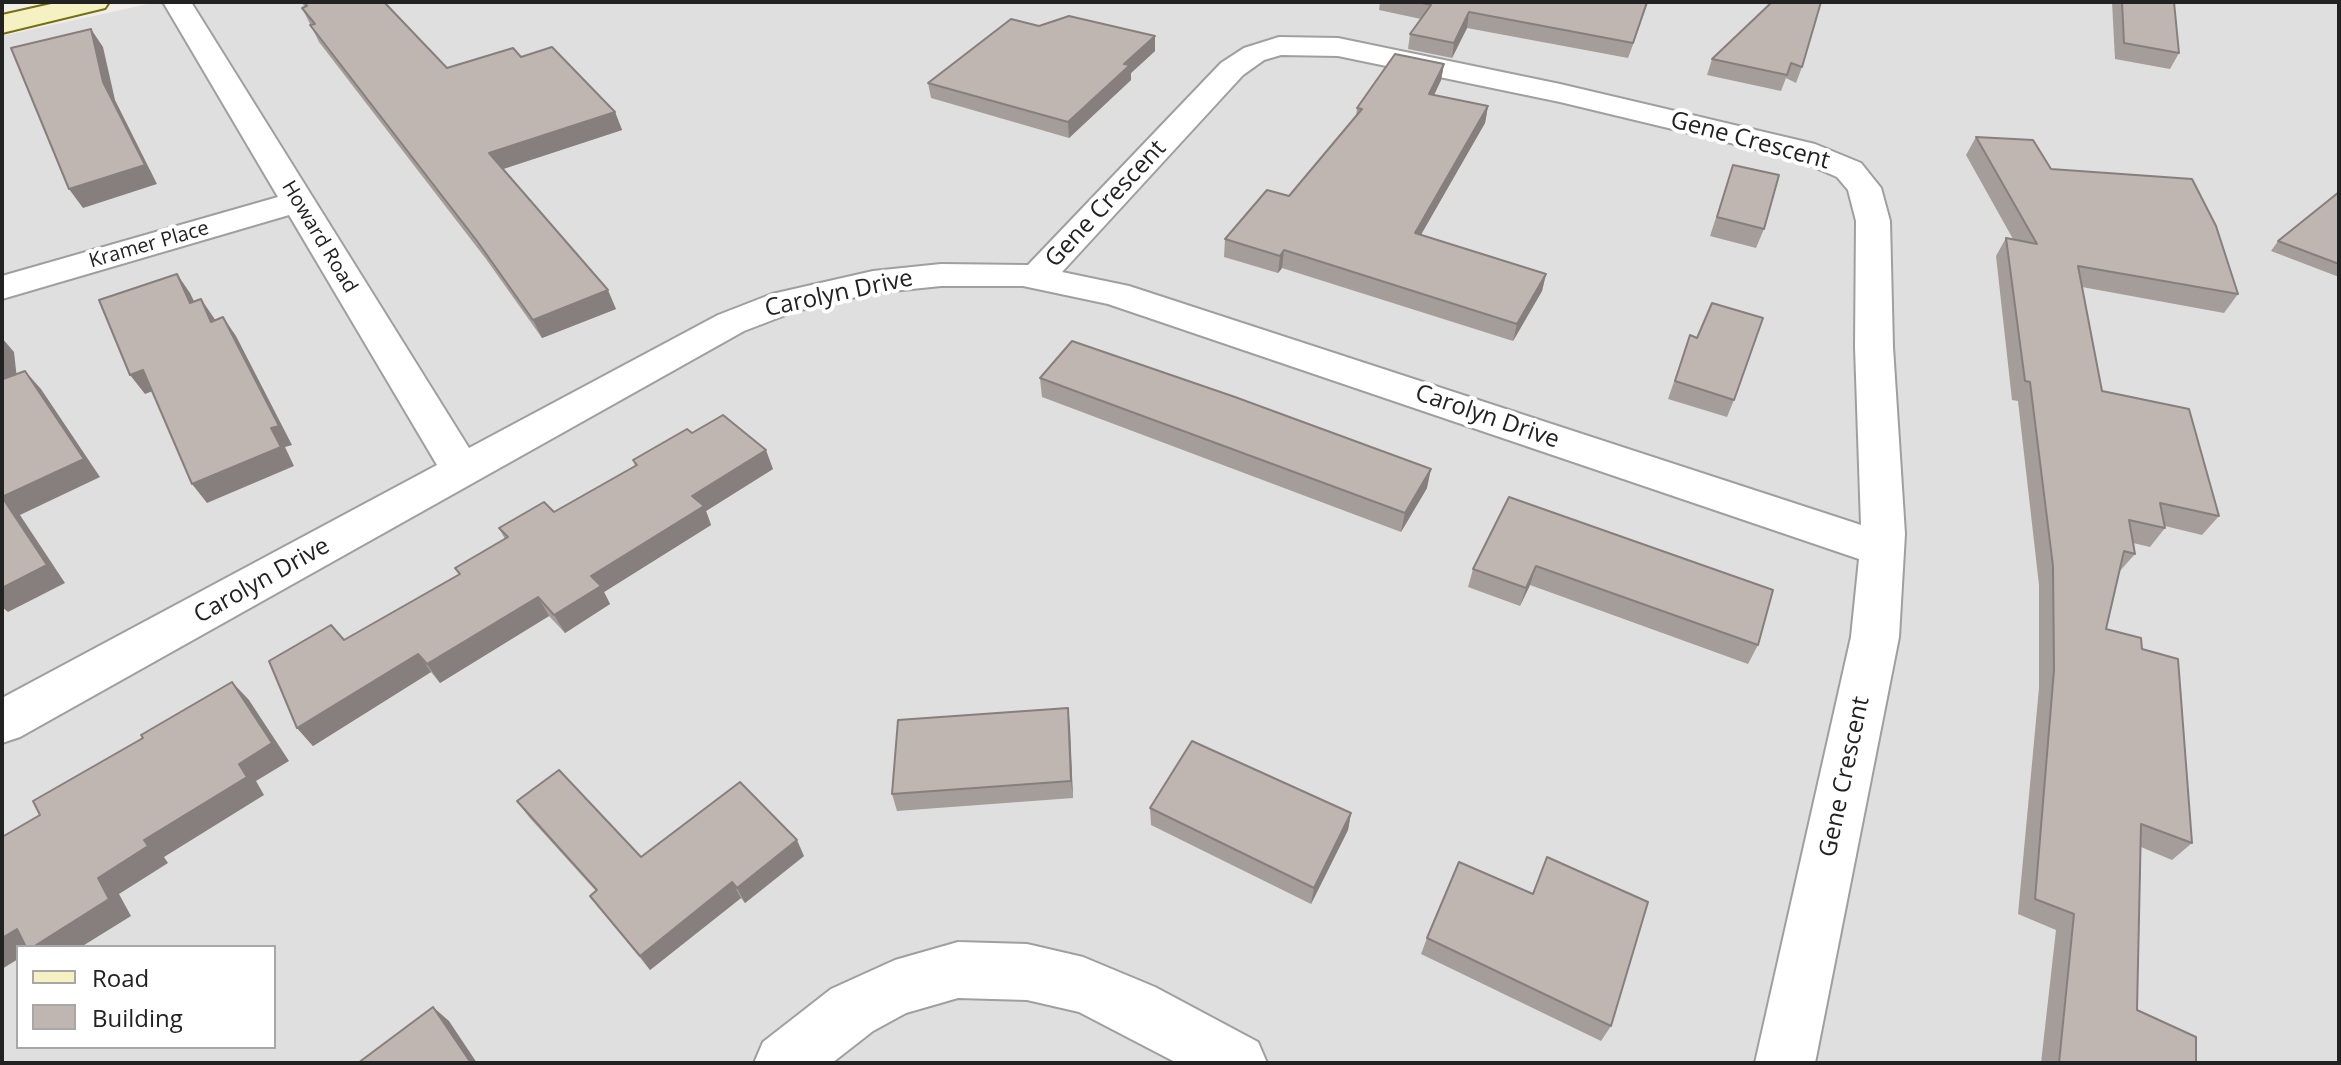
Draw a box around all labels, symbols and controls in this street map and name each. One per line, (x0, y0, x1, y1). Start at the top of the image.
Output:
street label: Gene Crescent (1667, 106, 1833, 176)
street label: Gene Crescent (1040, 134, 1172, 274)
street label: Howard Road (276, 177, 362, 297)
street label: Kramer Place (86, 216, 212, 274)
street label: Carolyn Drive (762, 264, 916, 324)
street label: Carolyn Drive (1411, 379, 1563, 455)
street label: Carolyn Drive (189, 532, 335, 630)
street label: Gene Crescent (1814, 694, 1876, 860)
legend (16, 945, 276, 1049)
text: Road (92, 961, 149, 994)
text: Building (92, 1001, 183, 1034)

